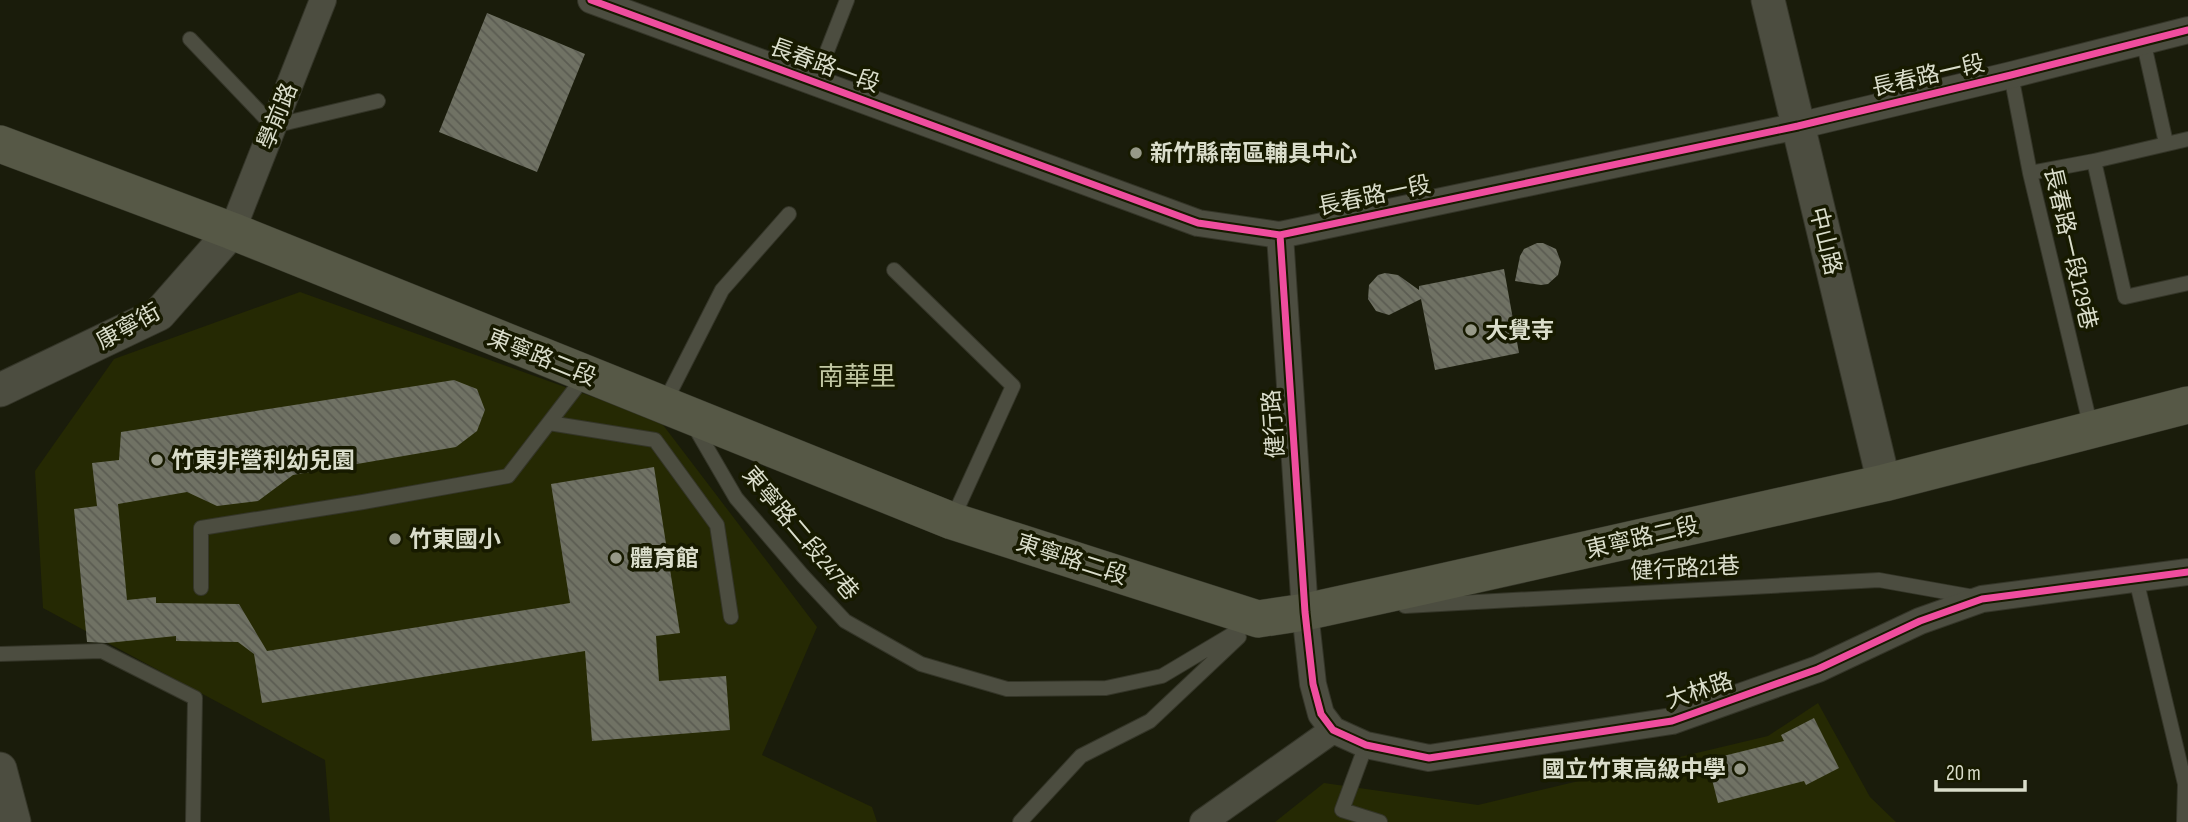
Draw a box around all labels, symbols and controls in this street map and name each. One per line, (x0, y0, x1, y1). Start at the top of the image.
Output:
street label: 長春路一段 (766, 33, 883, 99)
street label: 長春路一段 (1869, 49, 1987, 103)
street label: 學前路 (252, 79, 304, 154)
place label: 新竹縣南區輔具中心 (1150, 140, 1357, 168)
marker: 新竹縣南區輔具中心 (1128, 145, 1144, 161)
street label: 長春路一段129巷 (2038, 164, 2102, 332)
street label: 長春路一段 (1315, 170, 1433, 222)
street label: 中山路 (1803, 204, 1847, 278)
street label: 康寧街 (92, 298, 165, 356)
place label: 大覺寺 (1485, 317, 1554, 345)
marker: 大覺寺 (1463, 322, 1479, 338)
street label: 東寧路二段 (483, 323, 600, 392)
district label: 南華里 (818, 362, 896, 393)
street label: 健行路 (1258, 389, 1290, 459)
place label: 竹東非營利幼兒園 (171, 447, 355, 475)
marker: 竹東非營利幼兒園 (149, 452, 165, 468)
street label: 東寧路二段247巷 (736, 461, 864, 606)
street label: 東寧路二段 (1583, 511, 1701, 565)
place label: 竹東國小 (409, 526, 501, 554)
street label: 東寧路二段 (1013, 529, 1131, 591)
marker: 竹東國小 (387, 531, 403, 547)
place label: 體育館 (630, 545, 699, 573)
marker: 體育館 (608, 550, 624, 566)
street label: 健行路21巷 (1630, 552, 1741, 586)
street label: 大林路 (1662, 667, 1736, 715)
scale bar (1936, 748, 2025, 792)
place label: 國立竹東高級中學 (1542, 756, 1726, 784)
marker: 國立竹東高級中學 (1732, 761, 1748, 777)
text: 20 m (1946, 761, 1981, 786)

